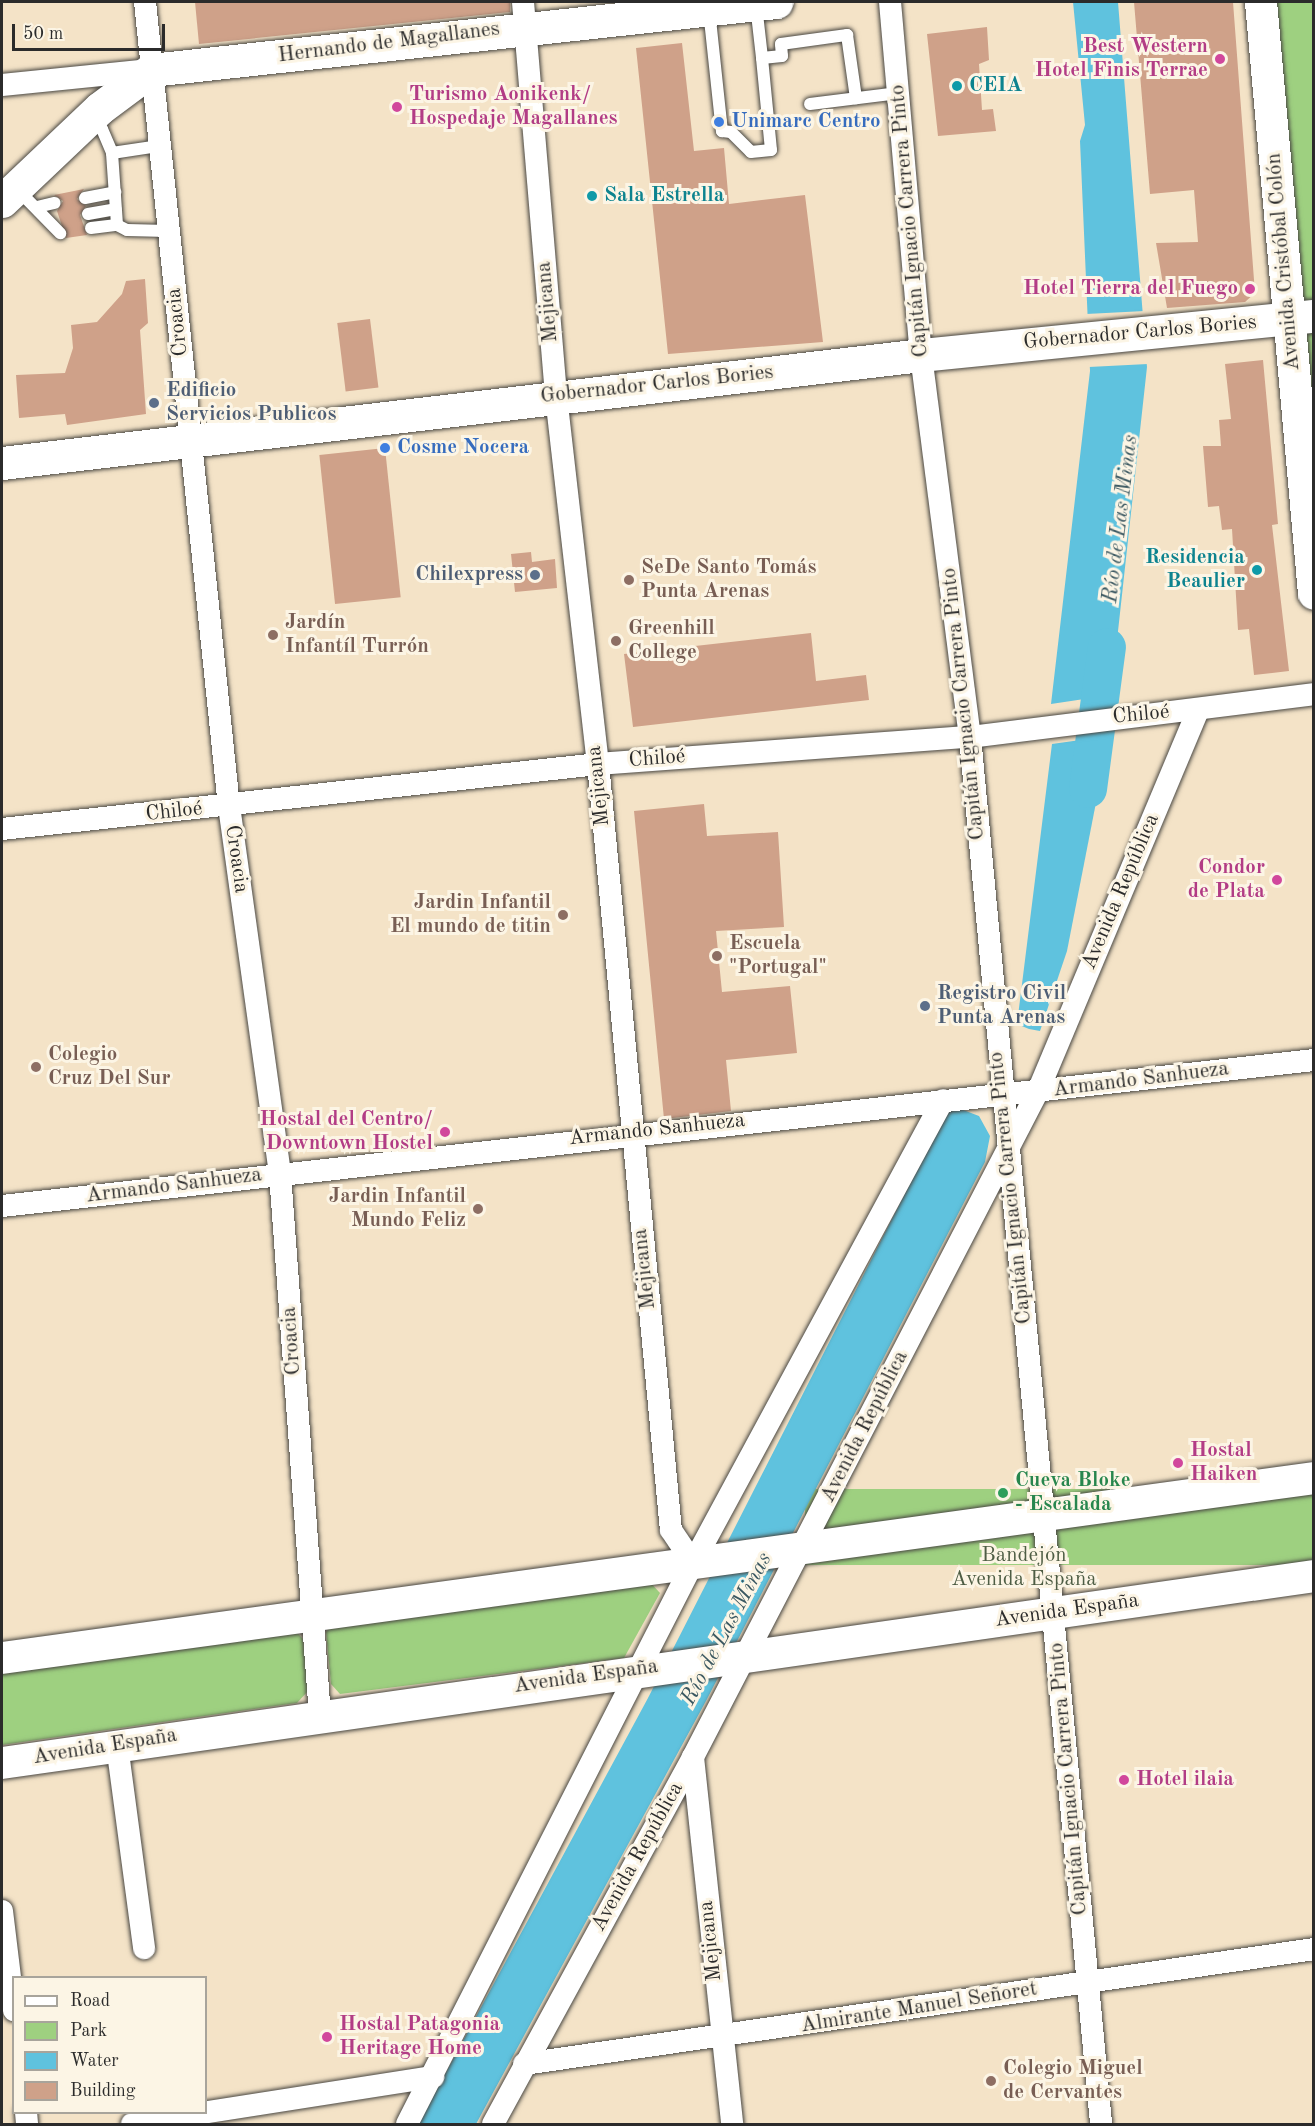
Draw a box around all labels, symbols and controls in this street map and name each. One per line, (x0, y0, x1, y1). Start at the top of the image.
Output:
scale bar (15, 12, 168, 50)
street label: Hernando de Magallanes (277, 17, 501, 69)
text: 50 m (23, 25, 63, 43)
place label: Best Western Hotel Finis Terrae (1035, 34, 1208, 84)
marker: Best Western Hotel Finis Terrae (1213, 52, 1227, 66)
place label: CEIA (969, 73, 1022, 99)
marker: CEIA (950, 79, 964, 93)
place label: Turismo Aonikenk/ Hospedaje Magallanes (409, 82, 618, 132)
street label: Capitán Ignacio Carrera Pinto (886, 84, 934, 358)
marker: Turismo Aonikenk/ Hospedaje Magallanes (390, 100, 404, 114)
place label: Unimarc Centro (731, 109, 881, 135)
marker: Unimarc Centro (712, 115, 726, 129)
street label: Avenida Cristóbal Colón (1262, 152, 1306, 372)
place label: Sala Estrella (604, 183, 724, 209)
marker: Sala Estrella (585, 189, 599, 203)
street label: Mejicana (532, 261, 564, 343)
place label: Hotel Tierra del Fuego (1023, 276, 1238, 302)
marker: Hotel Tierra del Fuego (1243, 282, 1257, 296)
street label: Croacia (162, 287, 194, 357)
street label: Gobernador Carlos Bories (1022, 310, 1258, 356)
street label: Gobernador Carlos Bories (539, 360, 775, 410)
place label: Edificio Servicios Publicos (166, 378, 336, 428)
marker: Edificio Servicios Publicos (147, 396, 161, 410)
water label: Río de Las Minas (1098, 433, 1144, 605)
place label: Cosme Nocera (397, 435, 529, 461)
marker: Cosme Nocera (378, 441, 392, 455)
place label: Residencia Beaulier (1145, 545, 1245, 595)
place label: SeDe Santo Tomás Punta Arenas (641, 555, 816, 605)
place label: Chilexpress (415, 562, 523, 588)
marker: Residencia Beaulier (1250, 563, 1264, 577)
street label: Capitán Ignacio Carrera Pinto (937, 567, 991, 841)
marker: Chilexpress (528, 568, 542, 582)
marker: SeDe Santo Tomás Punta Arenas (622, 573, 636, 587)
place label: Jardín Infantíl Turrón (285, 610, 429, 660)
place label: Greenhill College (628, 616, 715, 666)
marker: Jardín Infantíl Turrón (266, 628, 280, 642)
marker: Greenhill College (609, 634, 623, 648)
street label: Chiloé (1112, 700, 1170, 730)
street label: Mejicana (582, 744, 616, 828)
street label: Chiloé (628, 744, 686, 774)
street label: Chiloé (144, 796, 204, 828)
street label: Avenida República (1077, 810, 1165, 974)
street label: Croacia (219, 823, 253, 895)
place label: Condor de Plata (1188, 855, 1265, 905)
marker: Condor de Plata (1270, 873, 1284, 887)
place label: Jardin Infantil El mundo de titin (390, 890, 551, 940)
marker: Jardin Infantil El mundo de titin (556, 908, 570, 922)
place label: Escuela "Portugal" (729, 931, 827, 981)
marker: Escuela "Portugal" (710, 949, 724, 963)
place label: Registro Civil Punta Arenas (937, 981, 1066, 1031)
marker: Registro Civil Punta Arenas (918, 999, 932, 1013)
place label: Colegio Cruz Del Sur (48, 1042, 171, 1092)
street label: Capitán Ignacio Carrera Pinto (984, 1051, 1038, 1325)
street label: Armando Sanhueza (1052, 1057, 1230, 1103)
marker: Colegio Cruz Del Sur (29, 1060, 43, 1074)
place label: Hostal del Centro/ Downtown Hostel (260, 1107, 433, 1157)
street label: Armando Sanhueza (568, 1108, 746, 1152)
marker: Hostal del Centro/ Downtown Hostel (438, 1125, 452, 1139)
street label: Armando Sanhueza (85, 1163, 263, 1209)
place label: Jardin Infantil Mundo Feliz (329, 1184, 466, 1234)
marker: Jardin Infantil Mundo Feliz (471, 1202, 485, 1216)
street label: Mejicana (628, 1227, 662, 1311)
street label: Croacia (277, 1306, 307, 1376)
street label: Avenida República (816, 1347, 914, 1507)
place label: Hostal Haiken (1190, 1438, 1258, 1488)
marker: Hostal Haiken (1171, 1456, 1185, 1470)
place label: Cueva Bloke - Escalada (1015, 1468, 1131, 1518)
marker: Cueva Bloke - Escalada (996, 1486, 1010, 1500)
park label: Bandejón Avenida España (951, 1543, 1097, 1593)
water label: Río de Las Minas (676, 1548, 778, 1710)
street label: Avenida España (993, 1588, 1141, 1634)
street label: Capitán Ignacio Carrera Pinto (1045, 1642, 1093, 1916)
street label: Avenida España (512, 1654, 660, 1700)
street label: Avenida España (31, 1723, 179, 1771)
place label: Hotel ilaia (1136, 1767, 1234, 1793)
marker: Hotel ilaia (1117, 1773, 1131, 1787)
street label: Avenida República (586, 1778, 690, 1936)
street label: Mejicana (694, 1899, 728, 1983)
legend (12, 1976, 207, 2114)
street label: Almirante Manuel Señoret (799, 1977, 1039, 2039)
text: Road (70, 1992, 110, 2010)
place label: Hostal Patagonia Heritage Home (339, 2012, 500, 2062)
text: Park (70, 2022, 107, 2040)
marker: Hostal Patagonia Heritage Home (320, 2030, 334, 2044)
text: Water (70, 2052, 119, 2070)
place label: Colegio Miguel de Cervantes (1003, 2056, 1143, 2106)
marker: Colegio Miguel de Cervantes (984, 2074, 998, 2088)
text: Building (70, 2082, 135, 2100)

